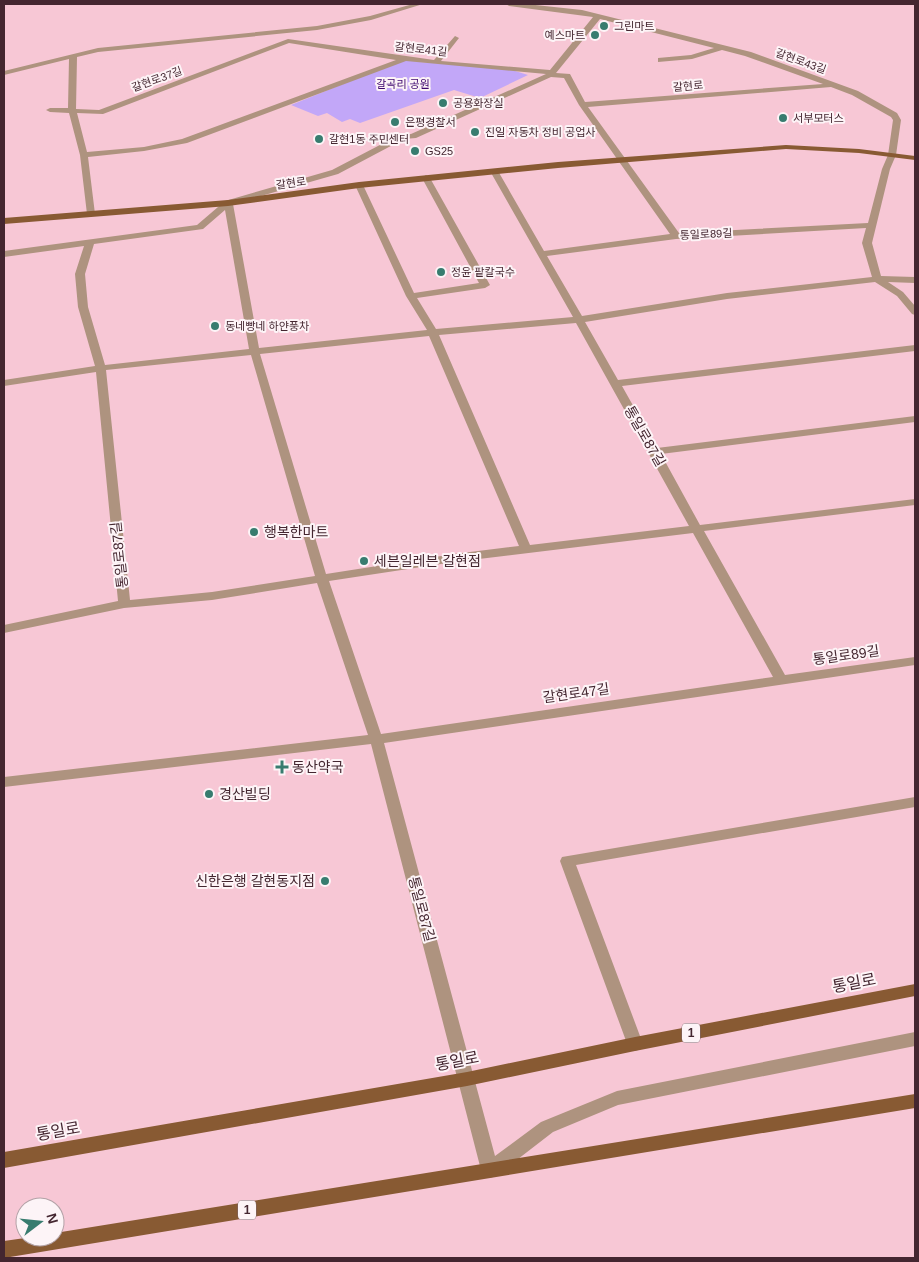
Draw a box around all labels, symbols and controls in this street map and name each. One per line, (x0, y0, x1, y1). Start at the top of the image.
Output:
marker: 그린마트 (598, 20, 610, 32)
place label: 그린마트 (614, 20, 654, 32)
place label: 예스마트 (545, 29, 585, 41)
marker: 예스마트 (589, 29, 601, 41)
street label: 갈현로41길 (394, 40, 448, 58)
street label: 갈현로43길 (774, 46, 828, 76)
street label: 갈현로37길 (130, 64, 184, 94)
park label: 갈곡리 공원 (376, 78, 430, 90)
street label: 갈현로 (672, 79, 704, 93)
marker: 공용화장실 (437, 97, 449, 109)
place label: 공용화장실 (453, 97, 504, 109)
marker: 서부모터스 (777, 112, 789, 124)
place label: 서부모터스 (793, 112, 844, 124)
marker: 은평경찰서 (389, 116, 401, 128)
place label: 은평경찰서 (405, 116, 456, 128)
marker: 진일 자동차 정비 공업사 (469, 126, 481, 138)
place label: 진일 자동차 정비 공업사 (485, 126, 595, 138)
marker: 갈현1동 주민센터 (313, 133, 325, 145)
place label: 갈현1동 주민센터 (329, 133, 409, 145)
marker: GS25 (409, 145, 421, 157)
place label: GS25 (425, 145, 453, 157)
street label: 갈현로 (275, 175, 307, 191)
street label: 통일로89길 (679, 227, 733, 241)
marker: 정윤 팥칼국수 (435, 266, 447, 278)
place label: 정윤 팥칼국수 (451, 266, 515, 278)
marker: 동네빵네 하얀풍차 (209, 320, 221, 332)
place label: 동네빵네 하얀풍차 (225, 320, 309, 332)
street label: 통일로87길 (621, 403, 669, 469)
street label: 통일로87길 (108, 521, 130, 589)
place label: 행복한마트 (264, 524, 329, 540)
marker: 행복한마트 (248, 526, 260, 538)
place label: 세븐일레븐 갈현점 (374, 553, 481, 569)
marker: 세븐일레븐 갈현점 (358, 555, 370, 567)
street label: 통일로89길 (812, 642, 880, 668)
street label: 갈현로47길 (542, 680, 610, 706)
place label: 동산약국 (292, 759, 344, 775)
marker: 동산약국 (276, 761, 288, 773)
place label: 경산빌딩 (219, 786, 271, 802)
marker: 경산빌딩 (203, 788, 215, 800)
place label: 신한은행 갈현동지점 (195, 873, 315, 889)
marker: 신한은행 갈현동지점 (319, 875, 331, 887)
street label: 통일로87길 (406, 875, 438, 943)
street label: 통일로 (831, 970, 878, 996)
road number: 1 (682, 1024, 700, 1042)
street label: 통일로 (434, 1048, 481, 1074)
street label: 통일로 (35, 1119, 81, 1143)
north arrow (15, 1197, 65, 1247)
road number: 1 (238, 1200, 256, 1220)
text: N (43, 1211, 62, 1225)

